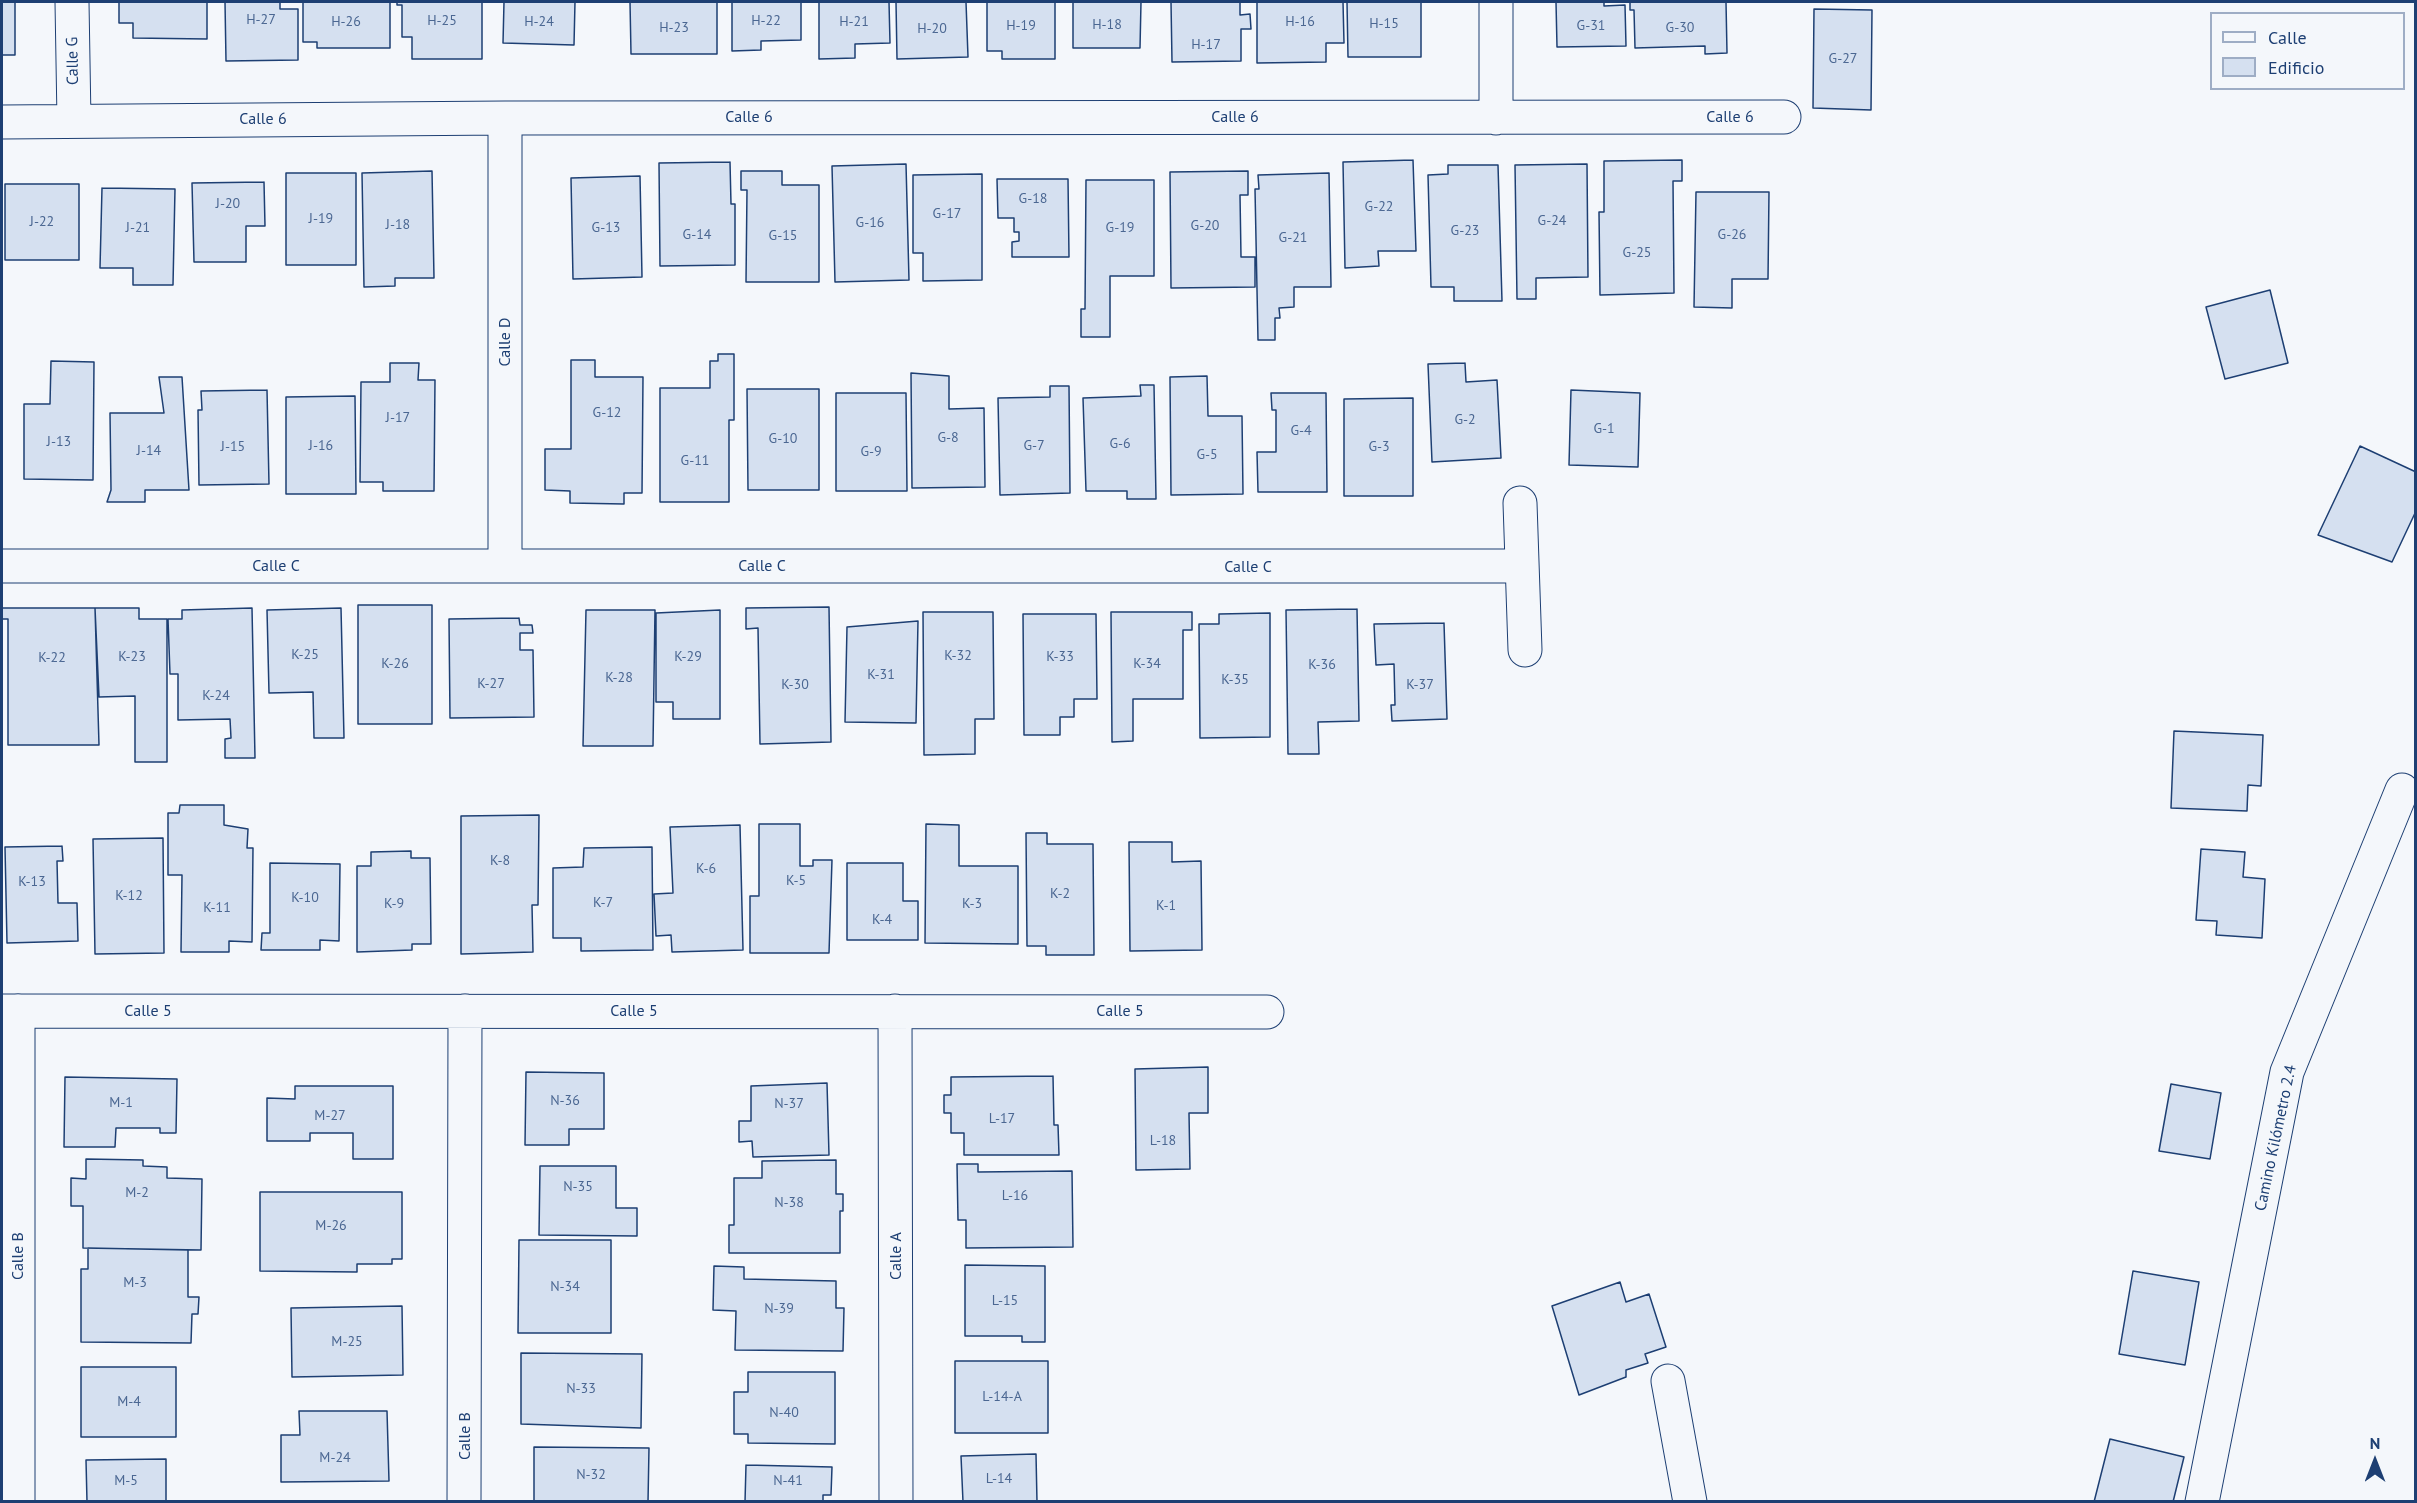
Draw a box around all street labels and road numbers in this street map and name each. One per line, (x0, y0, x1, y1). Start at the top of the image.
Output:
street label: Calle G (63, 37, 83, 85)
street label: Calle 6 (725, 107, 773, 127)
street label: Calle 6 (1211, 107, 1259, 127)
street label: Calle 6 (1706, 107, 1754, 127)
street label: Calle 6 (239, 109, 287, 129)
street label: Calle D (495, 317, 515, 367)
street label: Calle C (252, 556, 300, 576)
street label: Calle C (738, 556, 786, 576)
street label: Calle C (1224, 557, 1272, 577)
street label: Calle 5 (124, 1001, 172, 1021)
street label: Calle 5 (610, 1001, 658, 1021)
street label: Calle 5 (1096, 1001, 1144, 1021)
street label: Camino Kilómetro 2.4 (2251, 1063, 2301, 1213)
street label: Calle B (8, 1232, 28, 1280)
street label: Calle A (886, 1232, 906, 1280)
street label: Calle B (455, 1412, 475, 1460)

